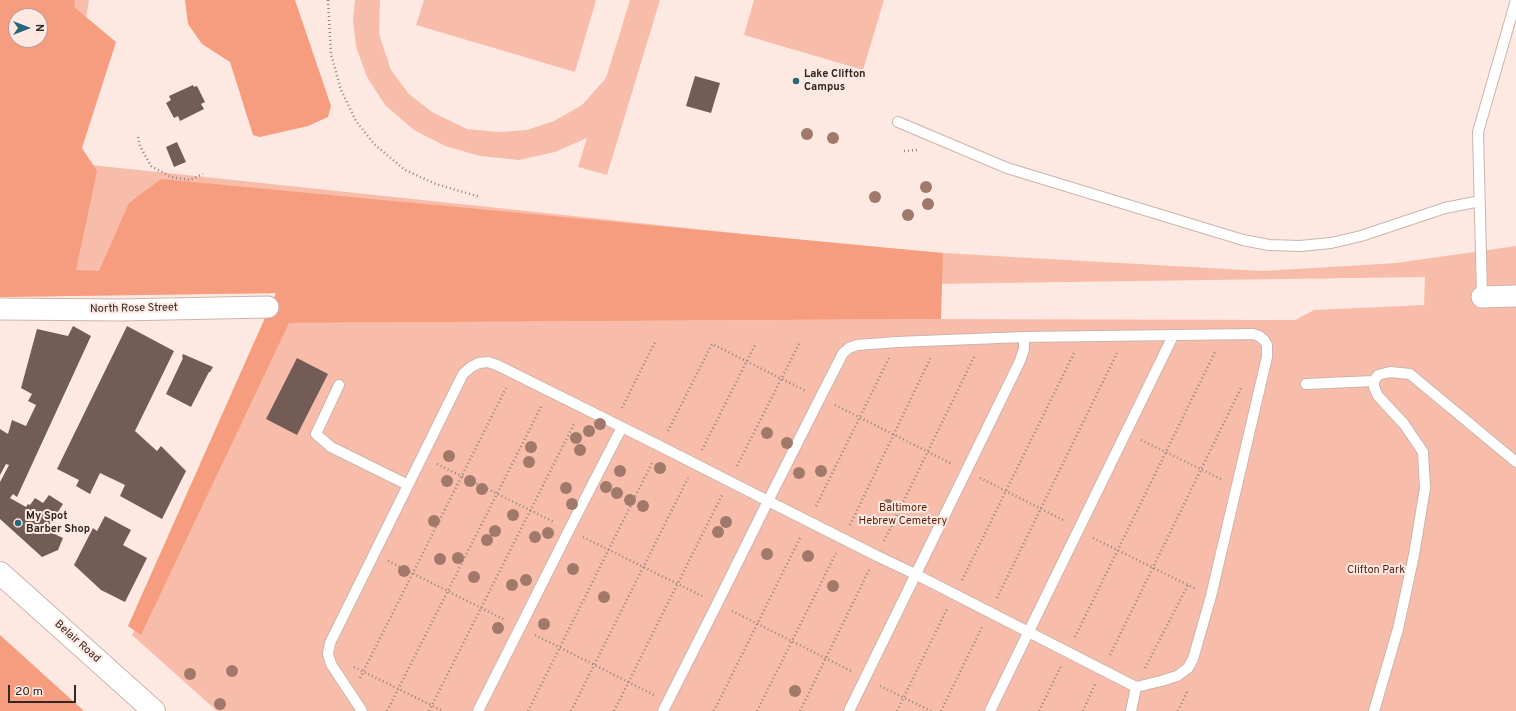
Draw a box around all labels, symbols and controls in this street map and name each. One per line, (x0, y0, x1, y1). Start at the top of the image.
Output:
north arrow (8, 8, 48, 48)
text: N (32, 24, 46, 32)
place label: Lake Clifton Campus (804, 68, 866, 94)
marker: Lake Clifton Campus (791, 76, 801, 86)
street label: North Rose Street (90, 302, 178, 316)
park label: Baltimore Hebrew Cemetery (859, 502, 947, 528)
place label: My Spot Barber Shop (26, 510, 90, 536)
marker: My Spot Barber Shop (13, 518, 23, 528)
park label: Clifton Park (1347, 564, 1405, 578)
street label: Belair Road (51, 618, 103, 666)
scale bar (10, 677, 78, 703)
text: 20 m (15, 684, 43, 700)

